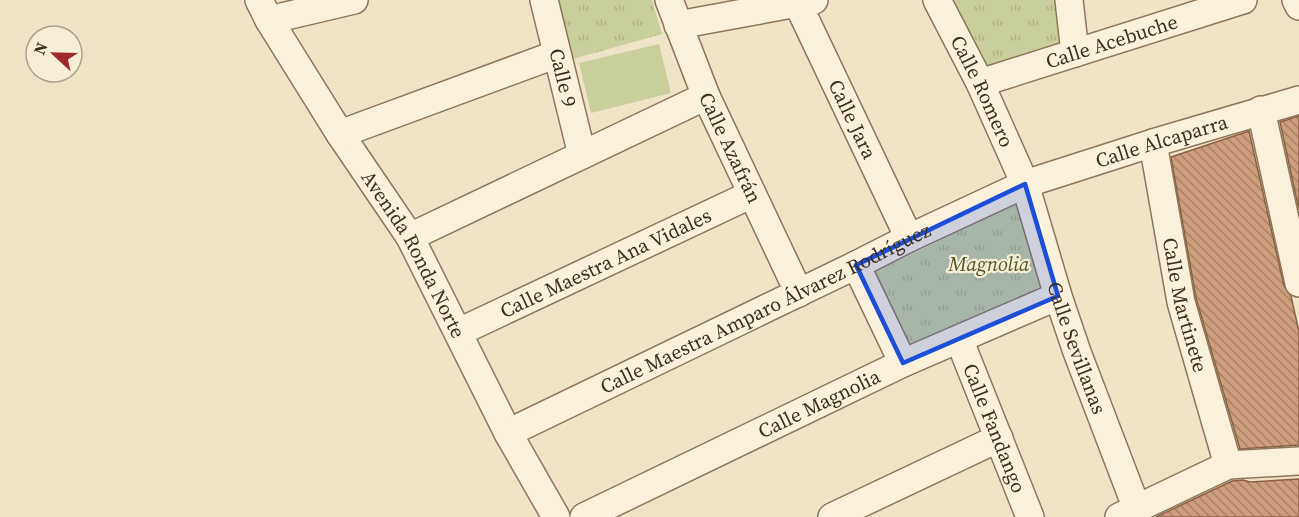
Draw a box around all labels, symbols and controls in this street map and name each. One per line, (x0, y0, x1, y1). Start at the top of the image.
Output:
street label: Calle Acebuche (1042, 8, 1181, 75)
north arrow (24, 24, 84, 84)
street label: Calle Romero (944, 30, 1021, 152)
text: N (28, 39, 53, 58)
street label: Calle 9 (542, 45, 584, 110)
street label: Calle Jara (822, 75, 884, 164)
street label: Calle Azafrán (692, 88, 769, 208)
street label: Calle Alcaparra (1092, 108, 1232, 175)
street label: Avenida Ronda Norte (355, 165, 472, 343)
street label: Calle Maestra Ana Vidales (495, 201, 716, 325)
street label: Calle Maestra Amparo Álvarez Rodríguez (595, 216, 935, 401)
street label: Calle Martinete (1156, 235, 1215, 375)
park label: Magnolia (947, 250, 1030, 278)
street label: Calle Sevillanas (1041, 278, 1113, 418)
street label: Calle Fandango (956, 359, 1033, 497)
street label: Calle Magnolia (753, 362, 886, 445)

